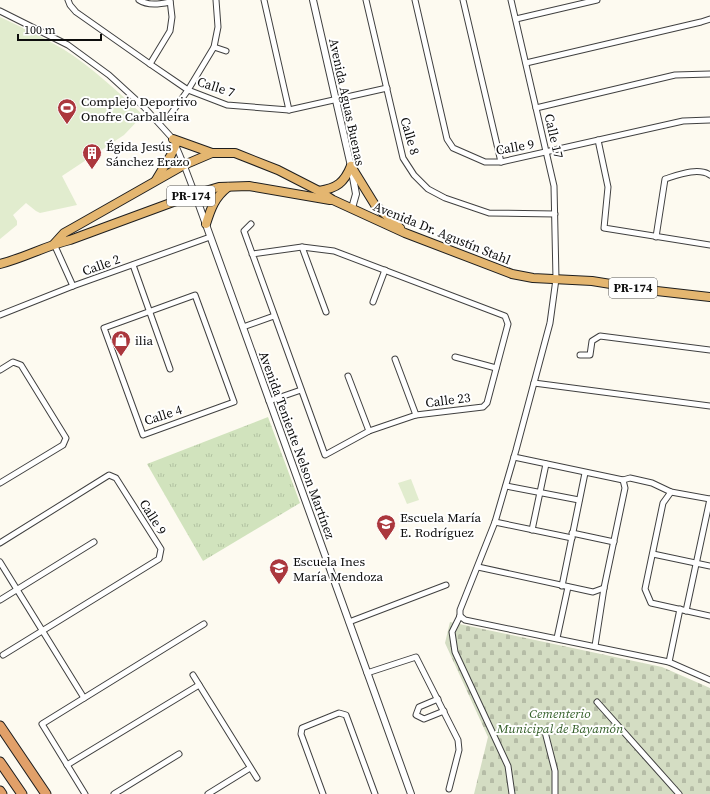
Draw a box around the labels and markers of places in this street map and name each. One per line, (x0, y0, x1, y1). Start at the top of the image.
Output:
place label: Complejo Deportivo Onofre Carballeira (81, 93, 197, 125)
sports icon: Complejo Deportivo Onofre Carballeira (56, 97, 78, 125)
place label: Égida Jesús Sánchez Erazo (106, 138, 190, 170)
building icon: Égida Jesús Sánchez Erazo (81, 142, 103, 170)
shop icon: ilia (110, 329, 132, 357)
place label: ilia (135, 332, 154, 349)
place label: Escuela María E. Rodríguez (400, 509, 482, 541)
school or university icon: Escuela María E. Rodríguez (375, 513, 397, 541)
place label: Escuela Ines María Mendoza (293, 553, 383, 585)
school or university icon: Escuela Ines María Mendoza (268, 557, 290, 585)

